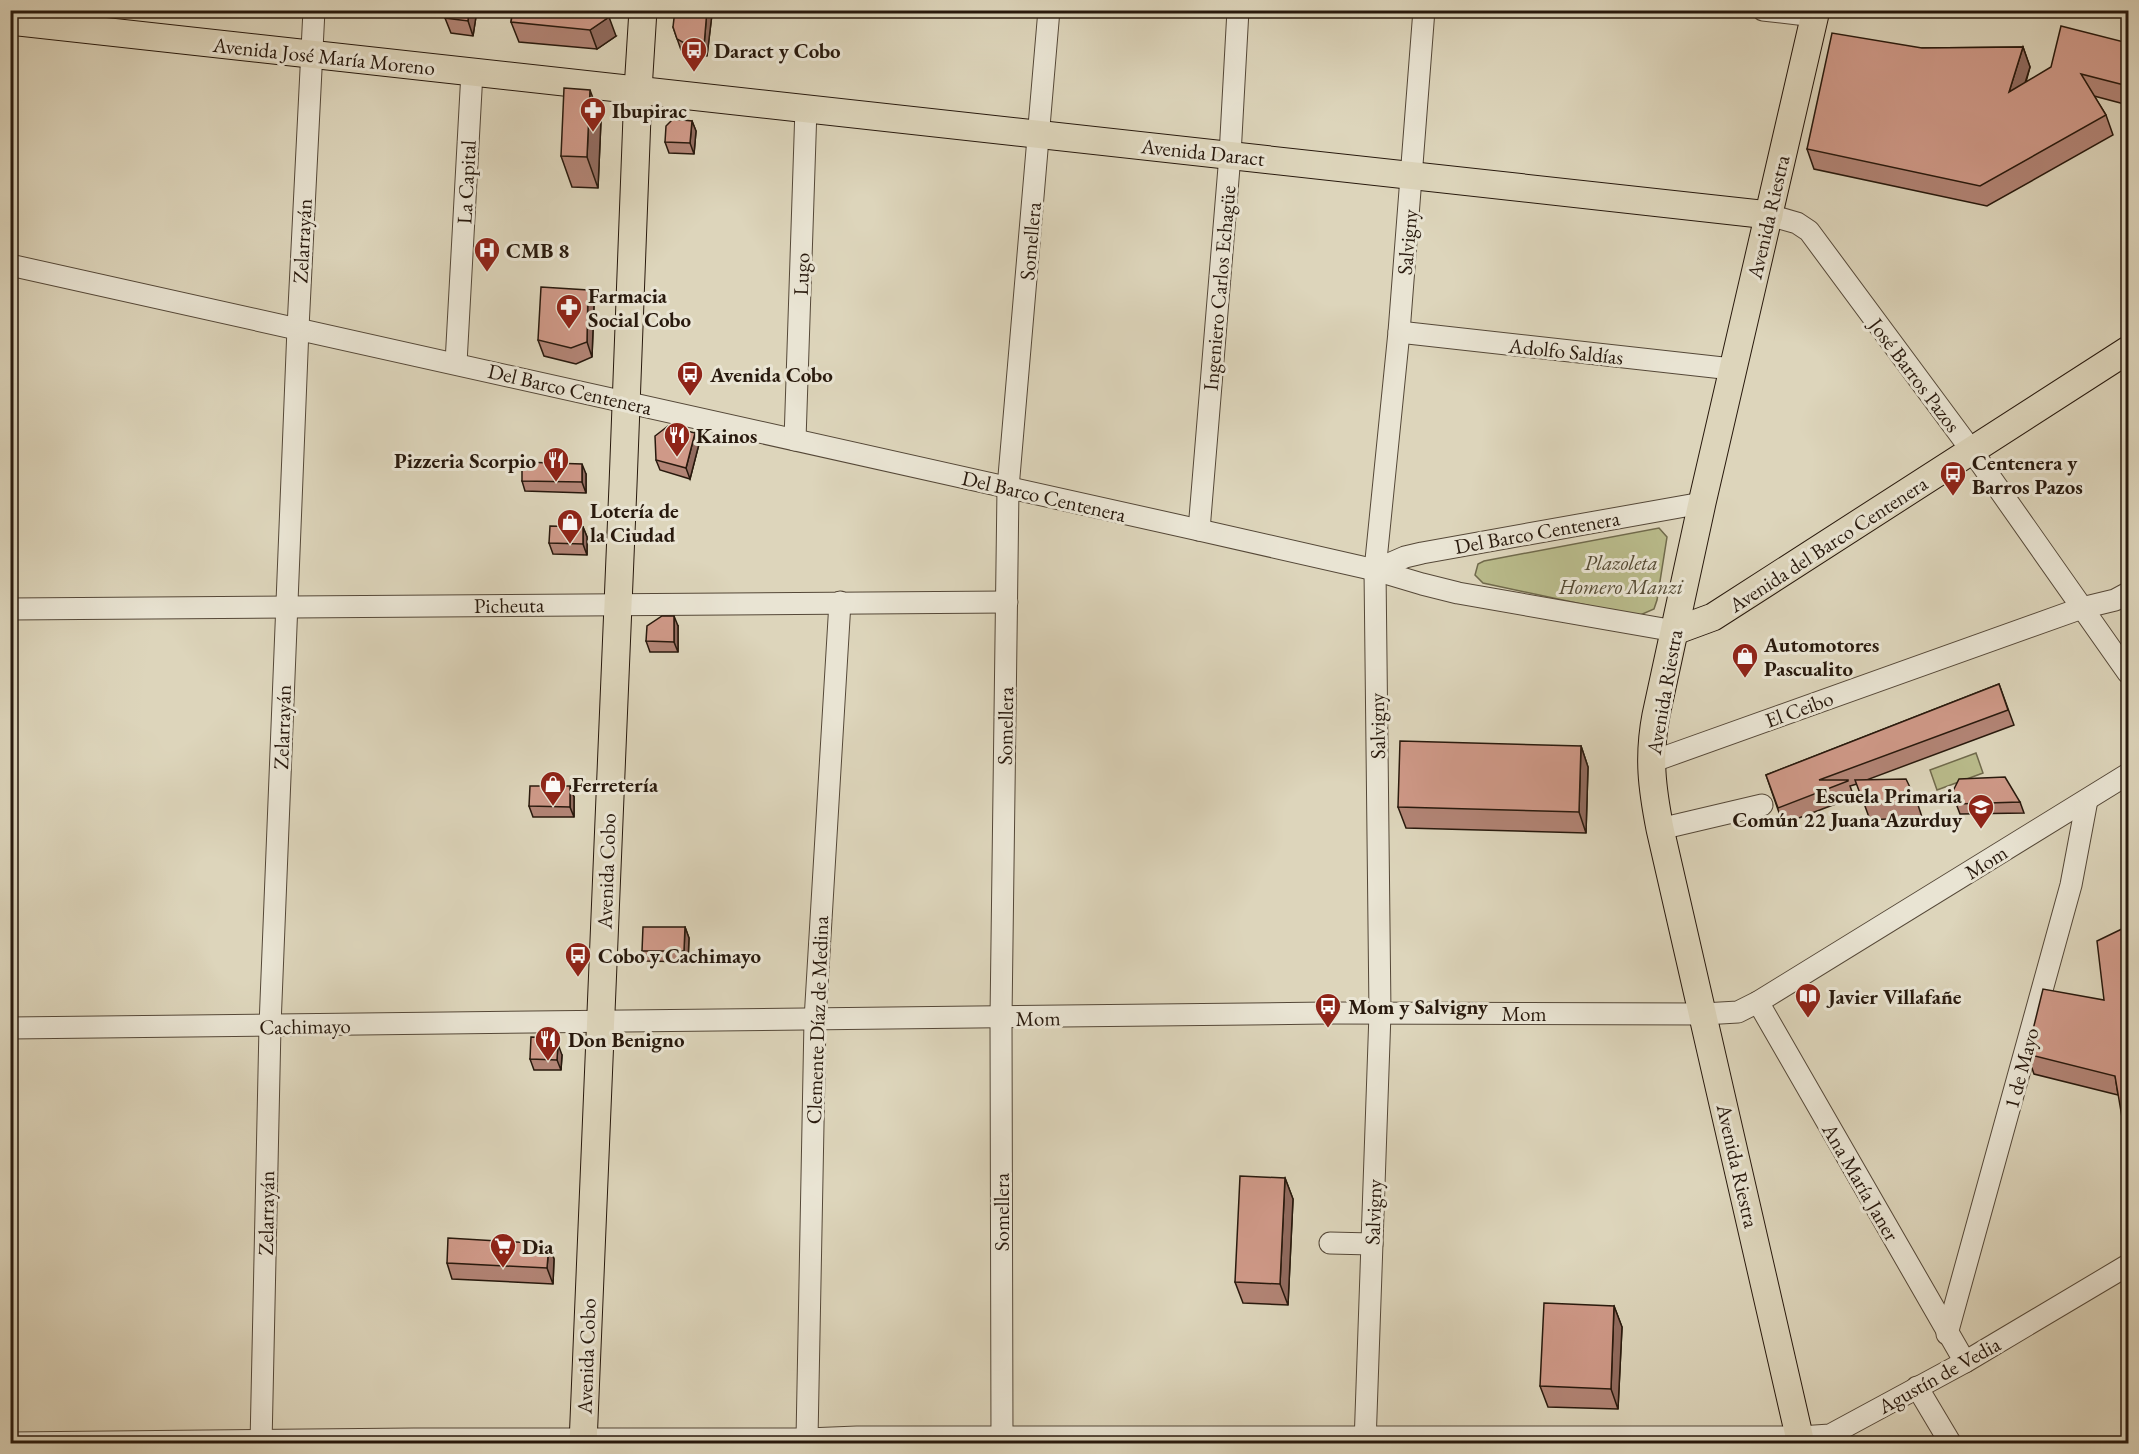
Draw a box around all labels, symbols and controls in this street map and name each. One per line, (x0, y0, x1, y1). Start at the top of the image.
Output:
street label: Avenida José María Moreno (211, 31, 436, 81)
bus stop icon: Daract y Cobo (679, 35, 709, 73)
place label: Daract y Cobo (714, 37, 841, 64)
pharmacy icon: Ibupirac (578, 95, 608, 133)
place label: Ibupirac (612, 97, 687, 124)
street label: Avenida Daract (1139, 132, 1267, 172)
street label: La Capital (450, 139, 482, 225)
street label: Avenida Riestra (1740, 152, 1796, 283)
street label: Ingeniero Carlos Echagüe (1197, 184, 1241, 392)
street label: Zelarrayán (286, 198, 318, 284)
street label: Somellera (1013, 200, 1047, 281)
street label: Salvigny (1391, 207, 1423, 276)
hospital icon: CMB 8 (472, 235, 502, 273)
place label: CMB 8 (506, 237, 569, 264)
street label: Lugo (787, 252, 815, 296)
place label: Farmacia Social Cobo (588, 282, 691, 333)
pharmacy icon: Farmacia Social Cobo (554, 292, 584, 330)
street label: José Barros Pazos (1862, 311, 1967, 438)
street label: Adolfo Saldías (1506, 331, 1625, 370)
street label: Del Barco Centenera (485, 357, 655, 421)
bus stop icon: Avenida Cobo (675, 359, 705, 397)
place label: Avenida Cobo (709, 361, 833, 388)
restaurant icon: Kainos (662, 420, 692, 458)
place label: Kainos (696, 422, 757, 449)
restaurant icon: Pizzeria Scorpio (541, 445, 571, 483)
place label: Pizzeria Scorpio (394, 447, 536, 474)
place label: Centenera y Barros Pazos (1972, 449, 2083, 500)
bus stop icon: Centenera y Barros Pazos (1938, 459, 1968, 497)
street label: Del Barco Centenera (959, 464, 1129, 528)
street label: Avenida del Barco Centenera (1723, 469, 1933, 619)
place label: Lotería de la Ciudad (590, 497, 679, 548)
street label: Del Barco Centenera (1452, 504, 1622, 560)
shop icon: Lotería de la Ciudad (555, 507, 585, 545)
park label: Plazoleta Homero Manzi (1558, 549, 1684, 600)
street label: Picheuta (474, 591, 545, 619)
street label: Avenida Riestra (1640, 627, 1688, 758)
place label: Automotores Pascualito (1763, 631, 1879, 682)
shop icon: Automotores Pascualito (1730, 641, 1760, 679)
street label: Zelarrayán (267, 684, 297, 770)
street label: El Ceibo (1761, 684, 1837, 734)
street label: Somellera (991, 686, 1019, 765)
street label: Salvigny (1363, 692, 1391, 759)
shop icon: Ferretería (538, 769, 568, 807)
place label: Ferretería (572, 771, 659, 798)
place label: Escuela Primaria Común 22 Juana Azurduy (1733, 782, 1963, 833)
school or university icon: Escuela Primaria Común 22 Juana Azurduy (1966, 792, 1996, 830)
street label: Avenida Cobo (590, 813, 622, 930)
street label: Mom (1960, 839, 2012, 885)
street label: Clemente Díaz de Medina (800, 915, 834, 1125)
bus stop icon: Cobo y Cachimayo (563, 940, 593, 978)
place label: Cobo y Cachimayo (598, 942, 761, 969)
library icon: Javier Villafañe (1793, 981, 1823, 1019)
place label: Javier Villafañe (1826, 983, 1962, 1010)
bus stop icon: Mom y Salvigny (1313, 991, 1343, 1029)
place label: Mom y Salvigny (1348, 993, 1489, 1020)
street label: Mom (1501, 1000, 1547, 1027)
street label: Mom (1015, 1004, 1061, 1032)
street label: Cachimayo (259, 1012, 351, 1040)
restaurant icon: Don Benigno (533, 1024, 563, 1062)
street label: 1 de Mayo (1997, 1024, 2045, 1112)
place label: Don Benigno (568, 1026, 685, 1053)
street label: Avenida Riestra (1710, 1100, 1766, 1231)
street label: Ana María Janer (1816, 1117, 1906, 1246)
street label: Zelarrayán (252, 1170, 280, 1256)
street label: Somellera (988, 1172, 1015, 1251)
street label: Salvigny (1358, 1178, 1388, 1246)
supermarket icon: Dia (488, 1231, 518, 1269)
place label: Dia (522, 1233, 554, 1260)
street label: Avenida Cobo (570, 1298, 602, 1415)
street label: Agustín de Vedia (1872, 1330, 2005, 1420)

